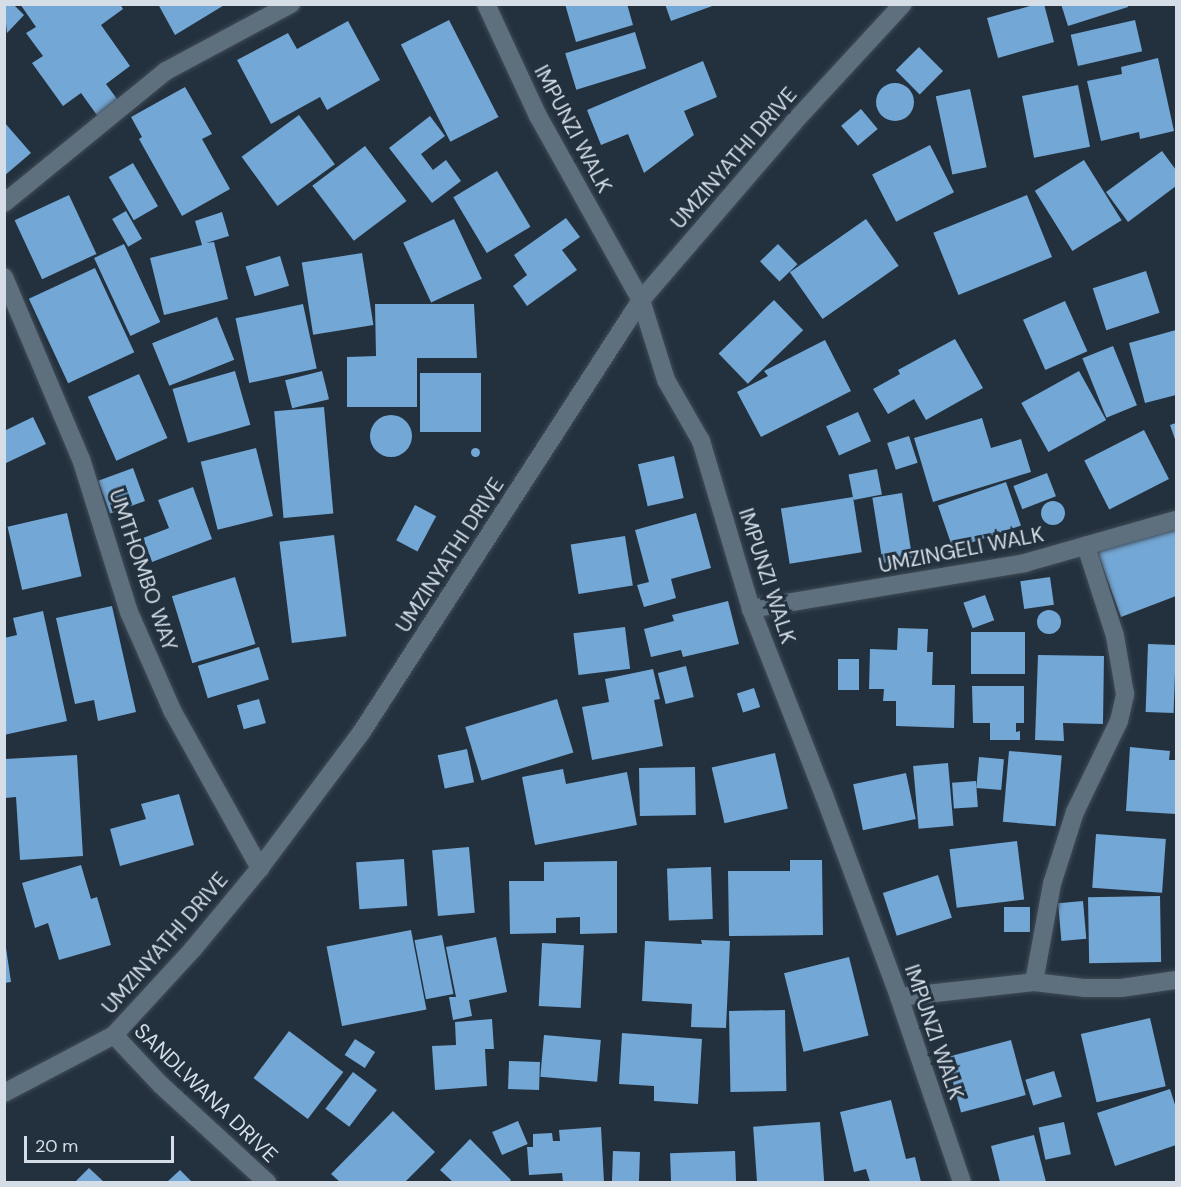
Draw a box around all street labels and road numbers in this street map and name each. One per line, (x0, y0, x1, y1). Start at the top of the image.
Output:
street label: IMPUNZI WALK (529, 61, 617, 197)
street label: UMZINYATHI DRIVE (666, 82, 802, 234)
street label: UMZINYATHI DRIVE (391, 473, 509, 637)
street label: UMTHOMBO WAY (104, 486, 182, 654)
street label: IMPUNZI WALK (733, 505, 801, 647)
street label: UMZINGELI WALK (876, 522, 1046, 578)
street label: UMZINYATHI DRIVE (97, 867, 233, 1019)
street label: IMPUNZI WALK (899, 961, 969, 1103)
street label: SANDLWANA DRIVE (129, 1018, 283, 1168)

